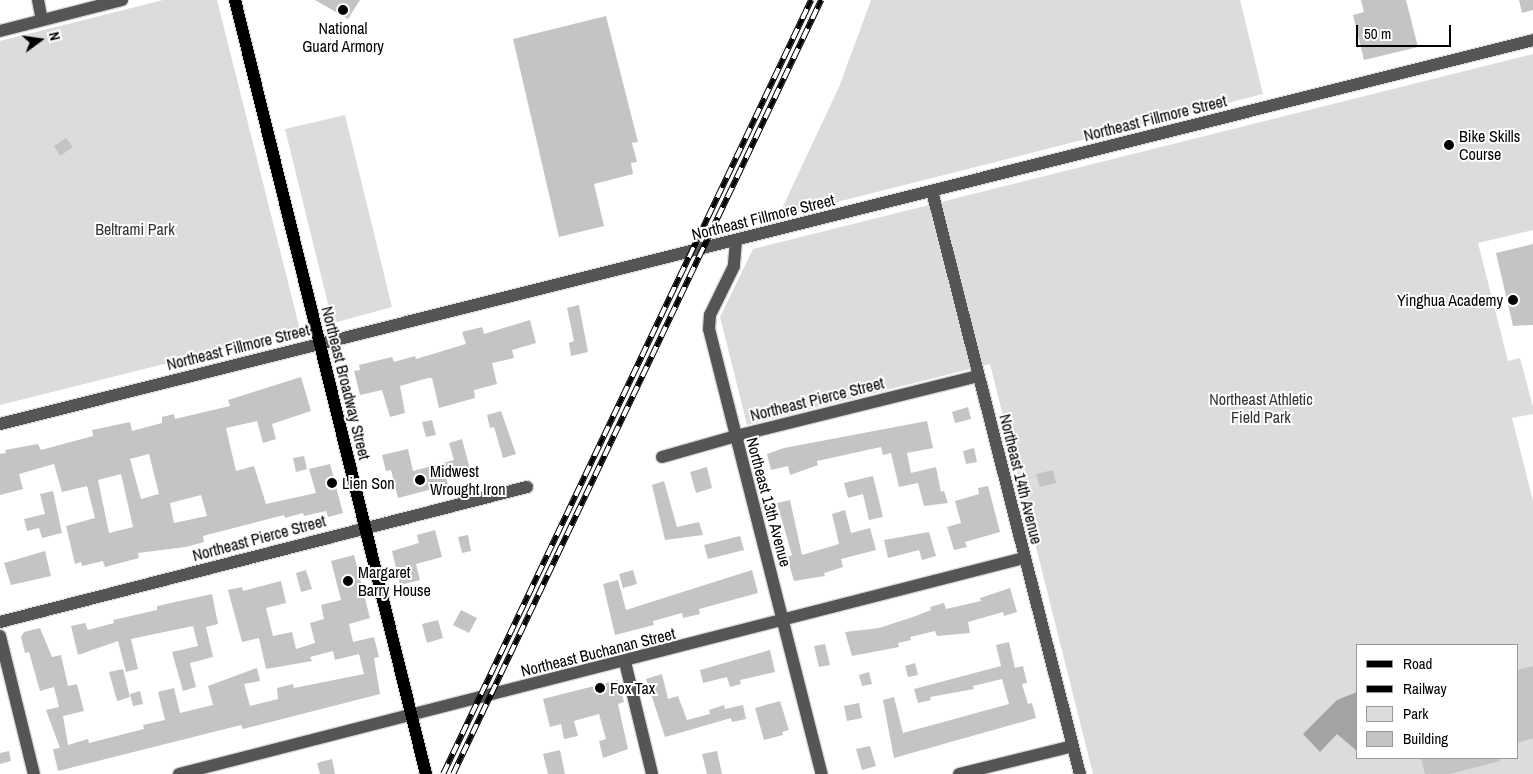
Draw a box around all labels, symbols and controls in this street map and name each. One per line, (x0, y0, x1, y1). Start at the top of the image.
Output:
marker: National Guard Armory (337, 4, 349, 16)
north arrow (15, 15, 65, 65)
scale bar (1358, 15, 1453, 47)
place label: National Guard Armory (302, 18, 384, 56)
text: 50 m (1364, 23, 1391, 44)
text: N (45, 30, 64, 43)
street label: Northeast Fillmore Street (1082, 91, 1228, 145)
place label: Bike Skills Course (1459, 126, 1520, 164)
marker: Bike Skills Course (1443, 139, 1455, 151)
street label: Northeast Fillmore Street (690, 190, 836, 244)
park label: Beltrami Park (95, 219, 175, 239)
place label: Yinghua Academy (1396, 290, 1503, 310)
marker: Yinghua Academy (1507, 294, 1519, 306)
street label: Northeast Broadway Street (318, 304, 374, 462)
street label: Northeast Fillmore Street (165, 320, 311, 374)
street label: Northeast Pierce Street (748, 373, 886, 425)
park label: Northeast Athletic Field Park (1209, 389, 1313, 427)
street label: Northeast 14th Avenue (995, 412, 1047, 546)
street label: Northeast 13th Avenue (742, 435, 796, 569)
place label: Midwest Wrought Iron (430, 461, 506, 499)
place label: Lien Son (342, 473, 395, 493)
marker: Midwest Wrought Iron (414, 474, 426, 486)
marker: Lien Son (326, 477, 338, 489)
street label: Northeast Pierce Street (190, 511, 328, 565)
place label: Margaret Barry House (358, 562, 431, 600)
marker: Margaret Barry House (342, 575, 354, 587)
street label: Northeast Buchanan Street (519, 624, 677, 680)
legend (1356, 644, 1518, 759)
text: Road (1403, 653, 1432, 674)
place label: Fox Tax (610, 678, 656, 698)
text: Railway (1403, 678, 1447, 699)
marker: Fox Tax (594, 682, 606, 694)
text: Park (1403, 703, 1428, 724)
text: Building (1403, 728, 1448, 749)

